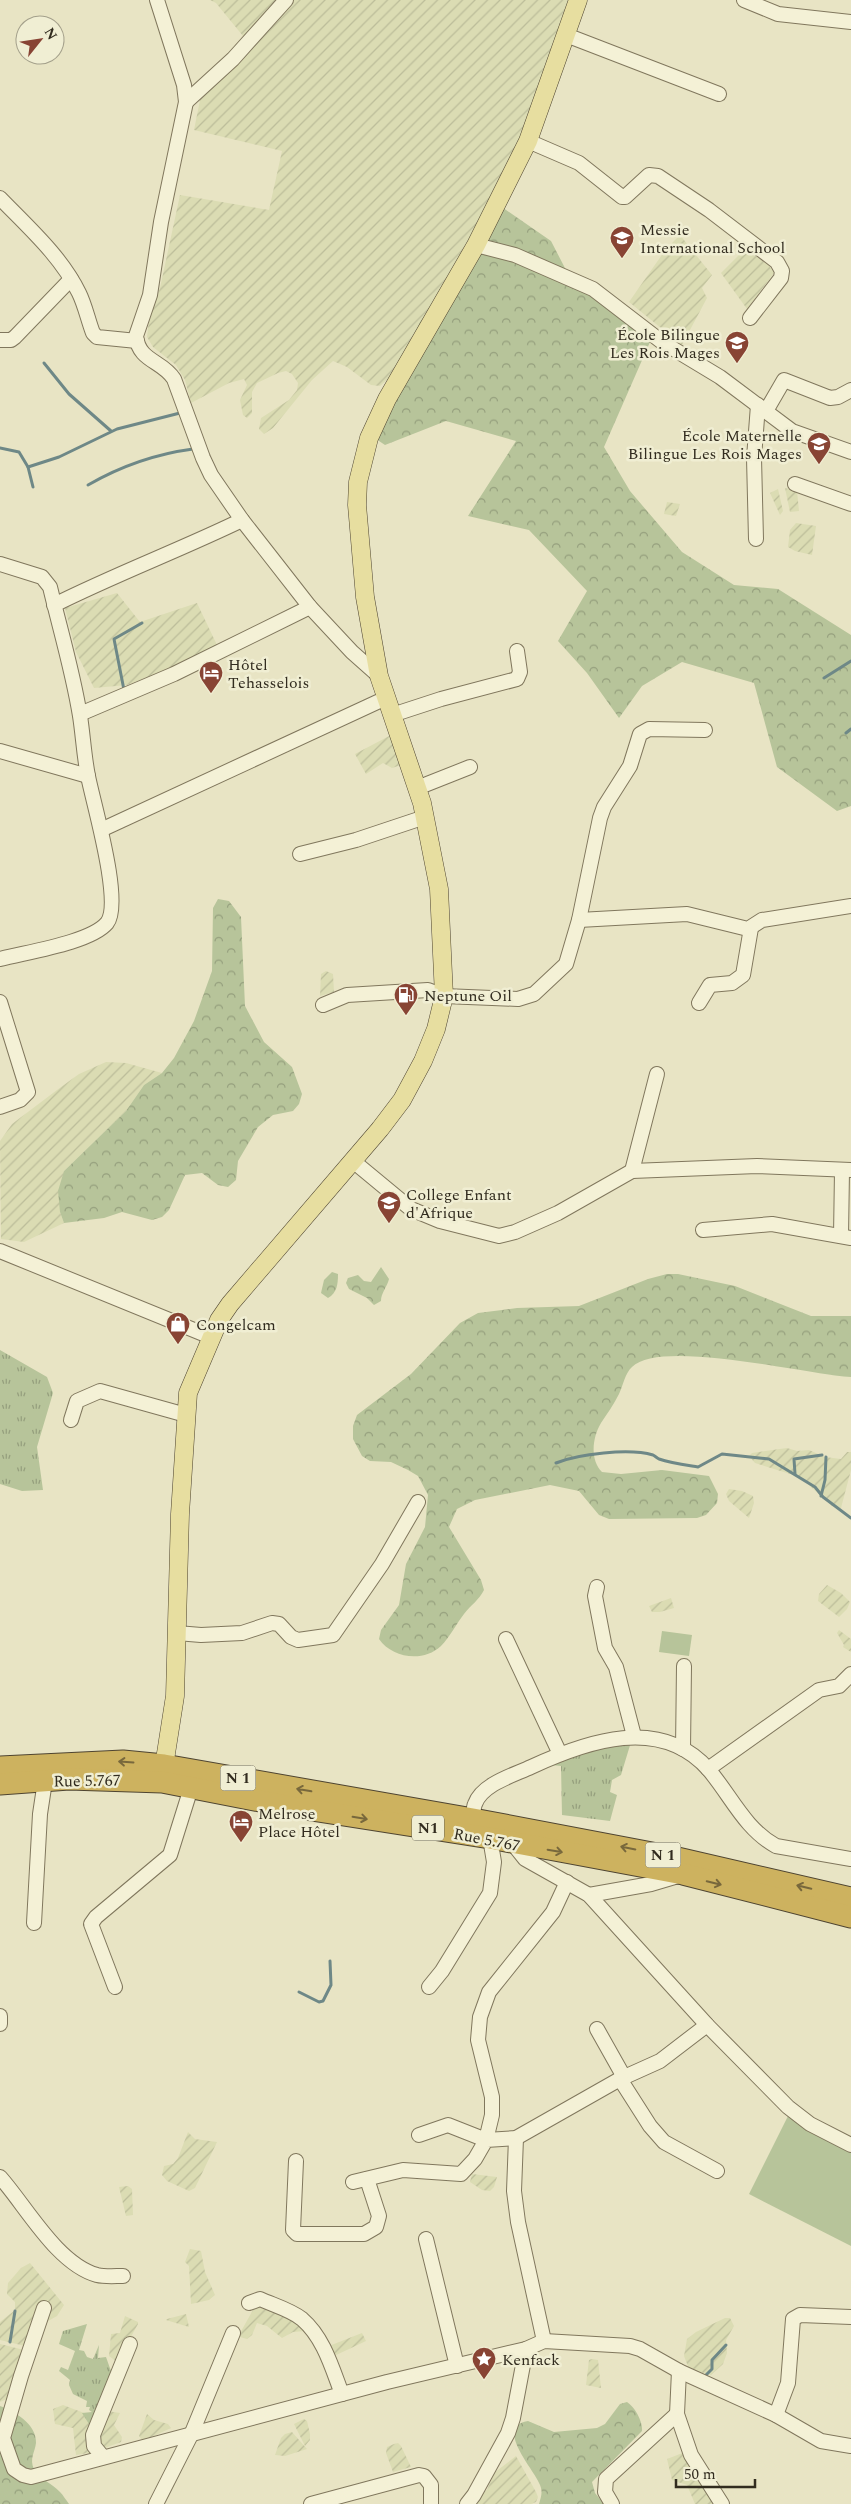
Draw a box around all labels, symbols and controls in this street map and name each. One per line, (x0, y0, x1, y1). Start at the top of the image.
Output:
north arrow (15, 15, 65, 65)
text: N (39, 24, 63, 44)
place label: Messie International School (640, 218, 785, 260)
school or university icon: Messie International School (609, 225, 635, 259)
place label: École Bilingue Les Rois Mages (610, 323, 720, 365)
school or university icon: École Bilingue Les Rois Mages (724, 330, 750, 364)
place label: École Maternelle Bilingue Les Rois Mages (628, 424, 802, 466)
school or university icon: École Maternelle Bilingue Les Rois Mages (806, 431, 832, 465)
place label: Hôtel Tehasselois (228, 653, 309, 695)
hotel icon: Hôtel Tehasselois (198, 660, 224, 694)
fuel station icon: Neptune Oil (393, 982, 419, 1016)
place label: Neptune Oil (424, 984, 512, 1008)
place label: College Enfant d'Afrique (406, 1183, 512, 1225)
school or university icon: College Enfant d'Afrique (376, 1190, 402, 1224)
shop icon: Congelcam (165, 1311, 191, 1345)
place label: Congelcam (196, 1313, 276, 1337)
one-way arrow (119, 1757, 135, 1767)
road number: N 1 (220, 1766, 256, 1790)
street label: Rue 5.767 (53, 1768, 121, 1794)
one-way arrow (297, 1784, 313, 1794)
place label: Melrose Place Hôtel (258, 1802, 340, 1844)
hotel icon: Melrose Place Hôtel (228, 1809, 254, 1843)
one-way arrow (352, 1813, 368, 1823)
road number: N1 (412, 1816, 444, 1840)
street label: Rue 5.767 (451, 1822, 522, 1858)
road number: N 1 (646, 1842, 680, 1868)
one-way arrow (620, 1843, 636, 1853)
one-way arrow (546, 1847, 562, 1857)
one-way arrow (706, 1878, 722, 1888)
one-way arrow (796, 1882, 812, 1891)
place icon: Kenfack (471, 2346, 497, 2380)
place label: Kenfack (502, 2348, 560, 2372)
scale bar (676, 2456, 755, 2488)
text: 50 m (684, 2463, 716, 2486)

